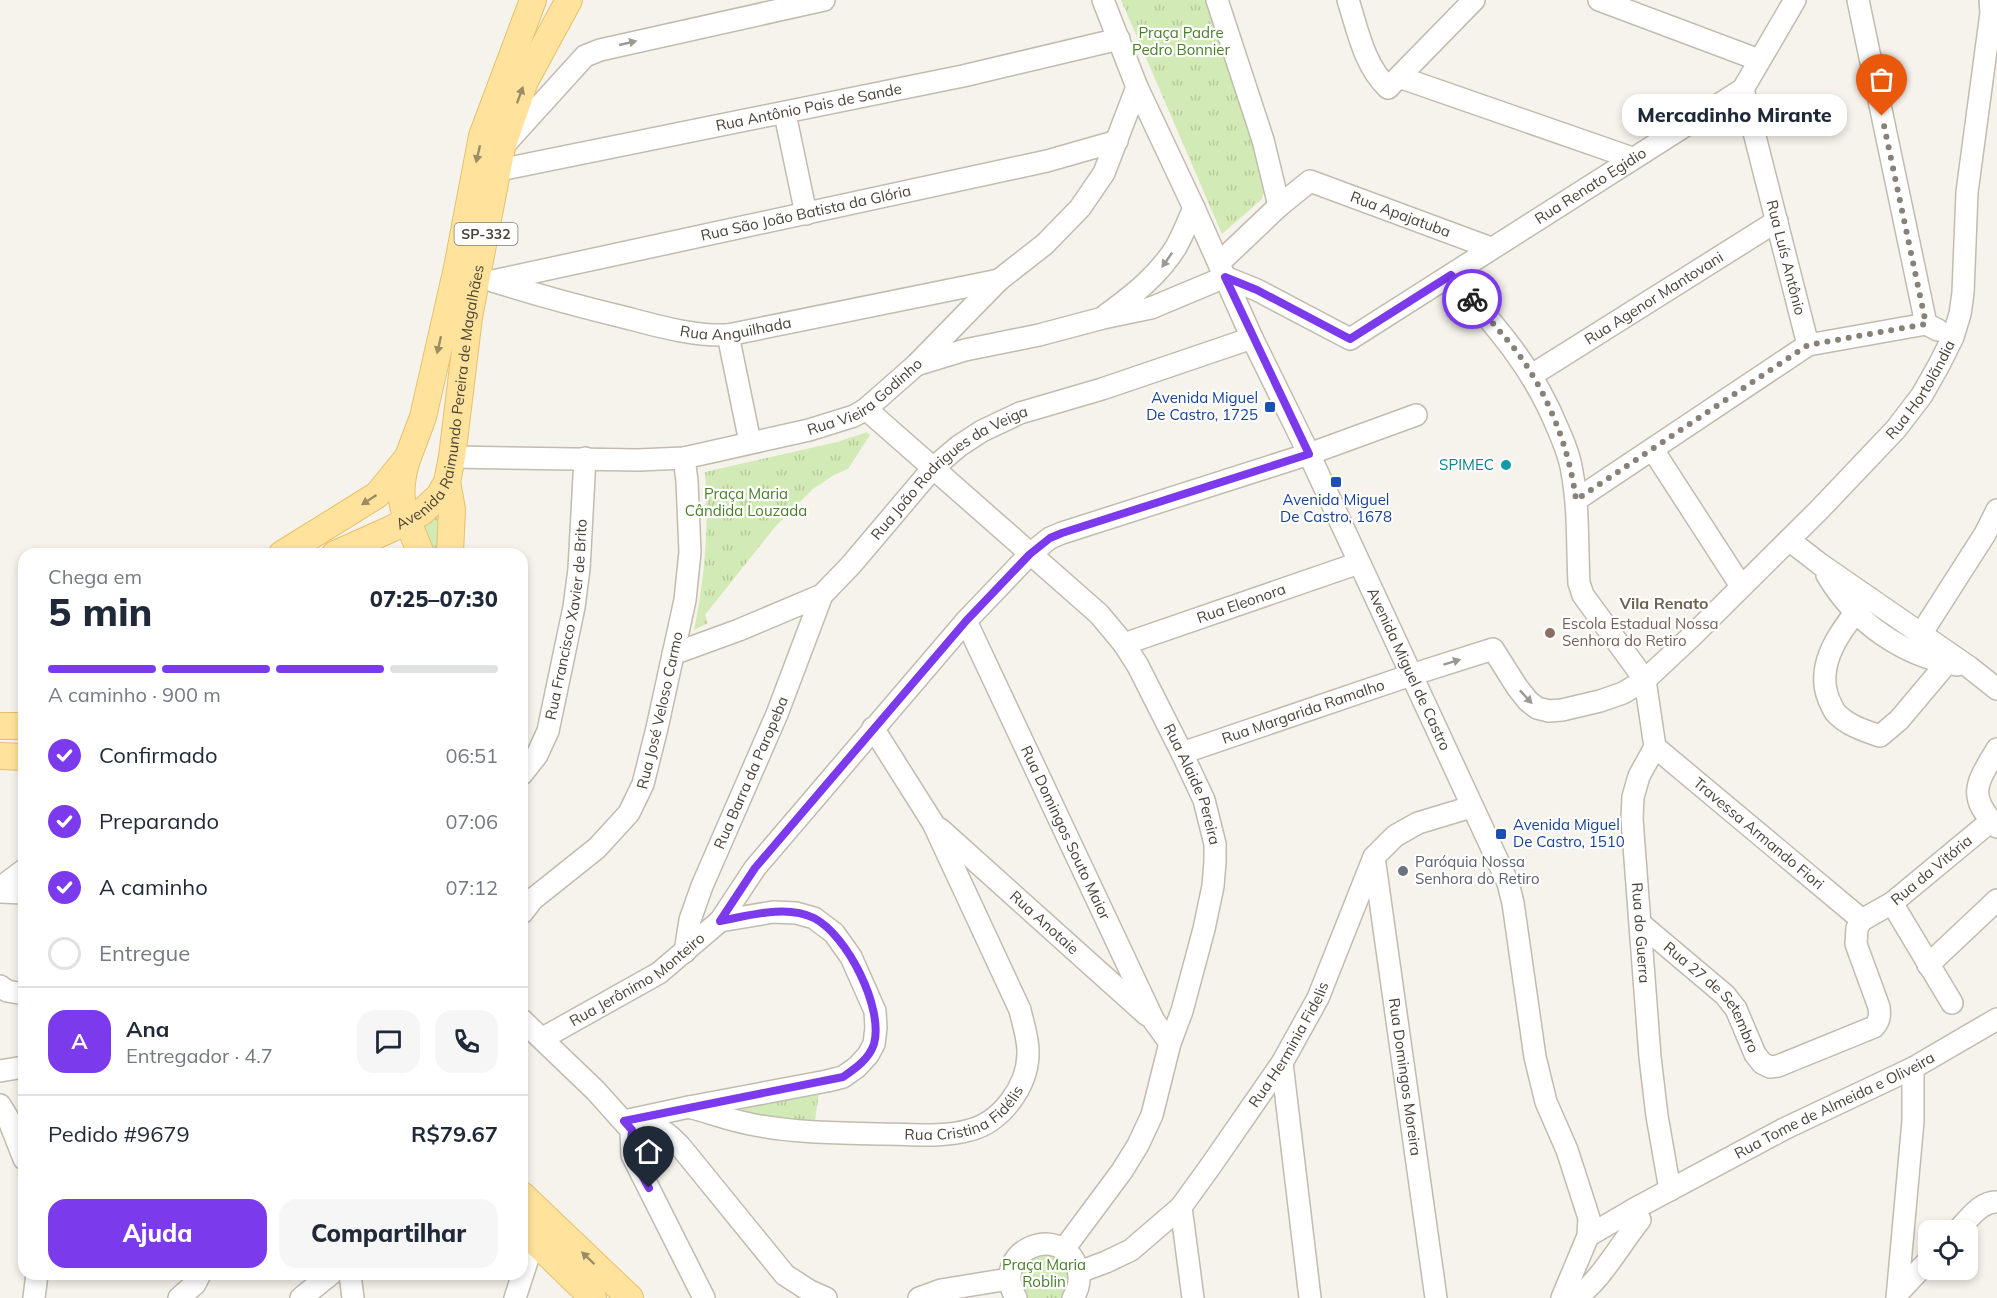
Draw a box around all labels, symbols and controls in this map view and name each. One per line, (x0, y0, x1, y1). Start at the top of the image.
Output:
park label: Praça Padre Pedro Bonnier (1132, 23, 1231, 59)
one-way arrow (619, 38, 638, 48)
pin (1856, 54, 1907, 116)
icon: bag (1865, 63, 1898, 96)
street label: Rua Antônio Pais de Sande (714, 79, 903, 135)
one-way arrow (515, 86, 525, 104)
callout: Mercadinho Mirante (1621, 95, 1846, 137)
text: Mercadinho Mirante (1637, 102, 1832, 127)
street label: Rua Renato Egidio (1531, 143, 1650, 228)
one-way arrow (473, 145, 483, 163)
street label: Rua São João Batista da Glória (699, 181, 913, 245)
street label: Rua Apajatuba (1348, 187, 1453, 241)
street label: Rua Luís Antônio (1763, 198, 1810, 317)
road number: SP-332 (454, 223, 518, 245)
street label: Rua Agenor Mantovani (1581, 247, 1727, 349)
one-way arrow (1161, 251, 1173, 267)
street label: Avenida Raimundo Pereira de Magalhães (392, 263, 488, 533)
courier (1442, 269, 1502, 329)
icon: bike (1456, 283, 1489, 316)
street label: Rua Anguilhada (679, 312, 793, 344)
one-way arrow (434, 336, 443, 355)
street label: Rua Hortolãndia (1881, 337, 1959, 443)
street label: Rua Vieira Godinho (805, 354, 926, 439)
place label: Avenida Miguel De Castro, 1725 (1146, 388, 1258, 424)
marker: Avenida Miguel De Castro, 1725 (1263, 400, 1277, 414)
street label: Rua João Rodrigues da Veiga (866, 401, 1030, 544)
place label: SPIMEC (1439, 455, 1494, 474)
marker: SPIMEC (1499, 458, 1513, 472)
marker: Avenida Miguel De Castro, 1678 (1329, 475, 1343, 489)
park label: Praça Maria Cândida Louzada (685, 484, 807, 520)
place label: Avenida Miguel De Castro, 1678 (1280, 490, 1392, 526)
one-way arrow (361, 494, 377, 505)
street label: Rua Francisco Xavier de Brito (541, 518, 591, 722)
text: Chega em (48, 564, 142, 589)
street label: Rua Eleonora (1194, 579, 1288, 627)
street label: Avenida Miguel de Castro (1363, 584, 1455, 754)
text: 07:25–07:30 (370, 585, 498, 613)
text: 5 min (48, 587, 153, 636)
district label: Vila Renato (1618, 593, 1709, 613)
place label: Escola Estadual Nossa Senhora do Retiro (1562, 614, 1719, 650)
marker: Escola Estadual Nossa Senhora do Retiro (1543, 626, 1557, 640)
street label: Rua José Veloso Carmo (632, 630, 687, 791)
one-way arrow (1443, 657, 1461, 666)
street label: Rua Margarida Ramalho (1219, 675, 1387, 748)
text: A caminho · 900 m (48, 682, 221, 707)
one-way arrow (1519, 690, 1533, 704)
street label: Rua Barra da Paropeba (709, 693, 792, 852)
street label: Rua Alaide Pereira (1160, 720, 1225, 847)
icon: check (48, 739, 81, 772)
text: Confirmado (99, 741, 218, 769)
street label: Rua Domingos Souto Maior (1017, 742, 1115, 923)
text: 06:51 (445, 743, 498, 768)
street label: Travessa Armando Fiori (1690, 773, 1828, 893)
icon: check (48, 805, 81, 838)
text: Preparando (99, 807, 219, 835)
text: 07:06 (445, 809, 498, 834)
place label: Avenida Miguel De Castro, 1510 (1513, 815, 1625, 851)
marker: Avenida Miguel De Castro, 1510 (1494, 827, 1508, 841)
street label: Rua da Vitória (1887, 831, 1976, 909)
place label: Paróquia Nossa Senhora do Retiro (1415, 852, 1540, 888)
marker: Paróquia Nossa Senhora do Retiro (1396, 864, 1410, 878)
icon: check (48, 871, 81, 904)
text: A caminho (99, 873, 208, 901)
text: 07:12 (445, 875, 498, 900)
street label: Rua do Guerra (1628, 882, 1654, 984)
street label: Rua Anotaie (1006, 886, 1083, 958)
street label: Rua Jerônimo Monteiro (566, 928, 708, 1030)
street label: Rua 27 de Setembro (1660, 937, 1763, 1055)
text: Entregue (99, 939, 190, 967)
street label: Rua Herminia Fidelis (1244, 979, 1333, 1111)
street label: Rua Domingos Moreira (1385, 997, 1426, 1157)
button: chat (357, 1010, 420, 1073)
button: phone (435, 1010, 498, 1073)
text: Ana (126, 1015, 169, 1043)
text: A (71, 1027, 88, 1055)
text: Entregador · 4.7 (126, 1043, 273, 1068)
street label: Rua Tome de Almeida e Oliveira (1731, 1047, 1938, 1163)
street label: Rua Cristina Fidélis (904, 1082, 1027, 1144)
text: Pedido #9679 (48, 1120, 190, 1148)
text: R$79.67 (411, 1120, 498, 1148)
pin (623, 1126, 674, 1188)
icon: home (632, 1135, 665, 1168)
button: Ajuda (48, 1199, 267, 1268)
button: Compartilhar (279, 1199, 498, 1268)
map controls (1918, 1220, 1978, 1280)
button: locate (1918, 1220, 1978, 1280)
one-way arrow (581, 1251, 595, 1265)
park label: Praça Maria Roblin (1002, 1255, 1086, 1291)

